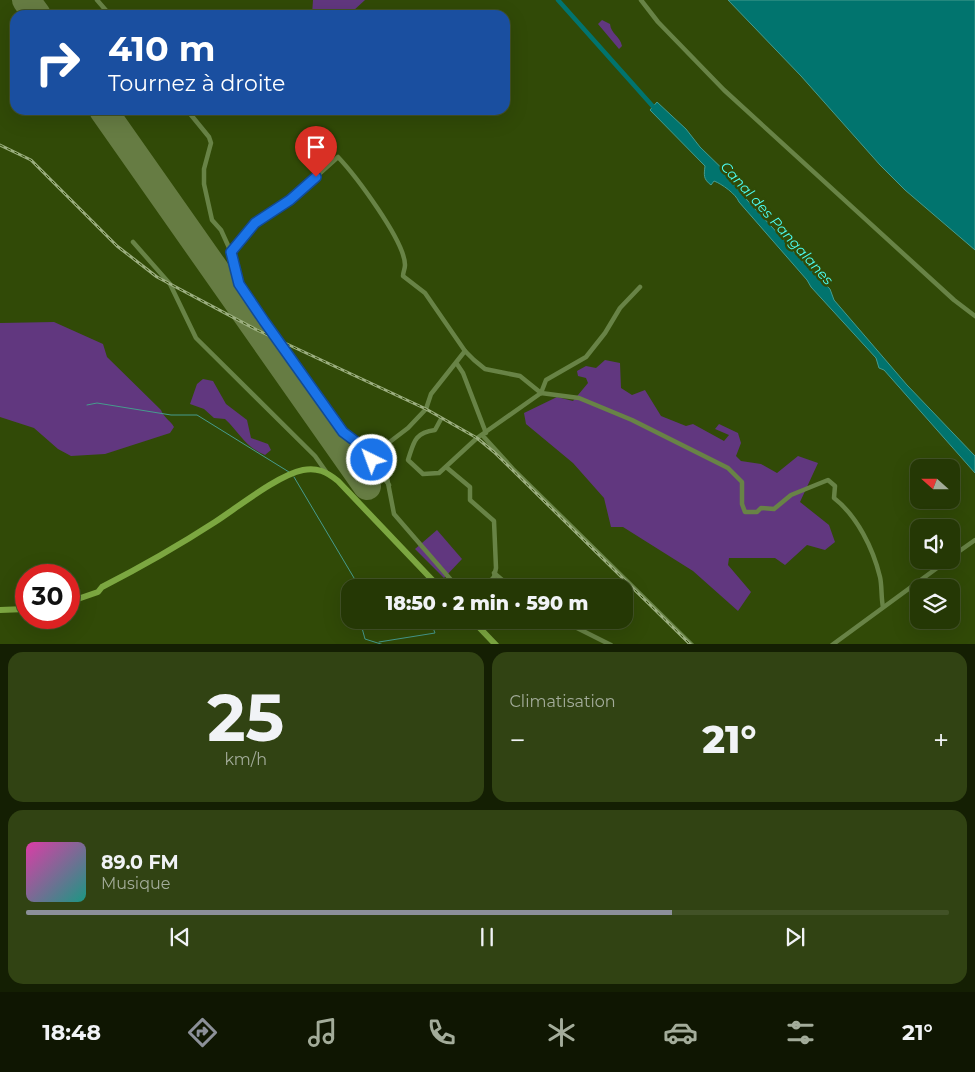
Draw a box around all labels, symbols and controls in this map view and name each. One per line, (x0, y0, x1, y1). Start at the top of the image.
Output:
text: 410 m (108, 27, 215, 70)
icon: right (25, 30, 90, 95)
text: Tournez à droite (108, 70, 285, 97)
pin (295, 126, 337, 177)
icon: arrive (302, 133, 330, 161)
water label: Canal des Pangalanes (717, 158, 837, 289)
position arrow (345, 433, 397, 485)
north arrow (910, 459, 960, 509)
map controls (910, 459, 960, 629)
button: sound (910, 519, 960, 569)
speed limit sign: 30 (15, 564, 80, 629)
button: layers (910, 579, 960, 629)
text: 18:50 · 2 min · 590 m (386, 592, 588, 615)
text: 25 (207, 678, 284, 757)
text: Climatisation (510, 692, 616, 711)
text: 21° (702, 716, 756, 763)
text: − (510, 723, 526, 757)
text: + (933, 723, 949, 757)
text: km/h (224, 750, 267, 769)
text: 89.0 FM (101, 851, 179, 874)
text: Musique (101, 874, 170, 893)
icon: previous (166, 923, 194, 951)
icon: pause (473, 923, 501, 951)
icon: next (781, 923, 809, 951)
icon: directions (185, 1015, 220, 1050)
icon: music (305, 1015, 340, 1050)
icon: phone (424, 1015, 459, 1050)
icon: climate (544, 1015, 579, 1050)
icon: car (663, 1015, 698, 1050)
icon: filters (783, 1015, 818, 1050)
text: 18:48 (42, 1019, 101, 1046)
text: 21° (902, 1019, 933, 1046)

